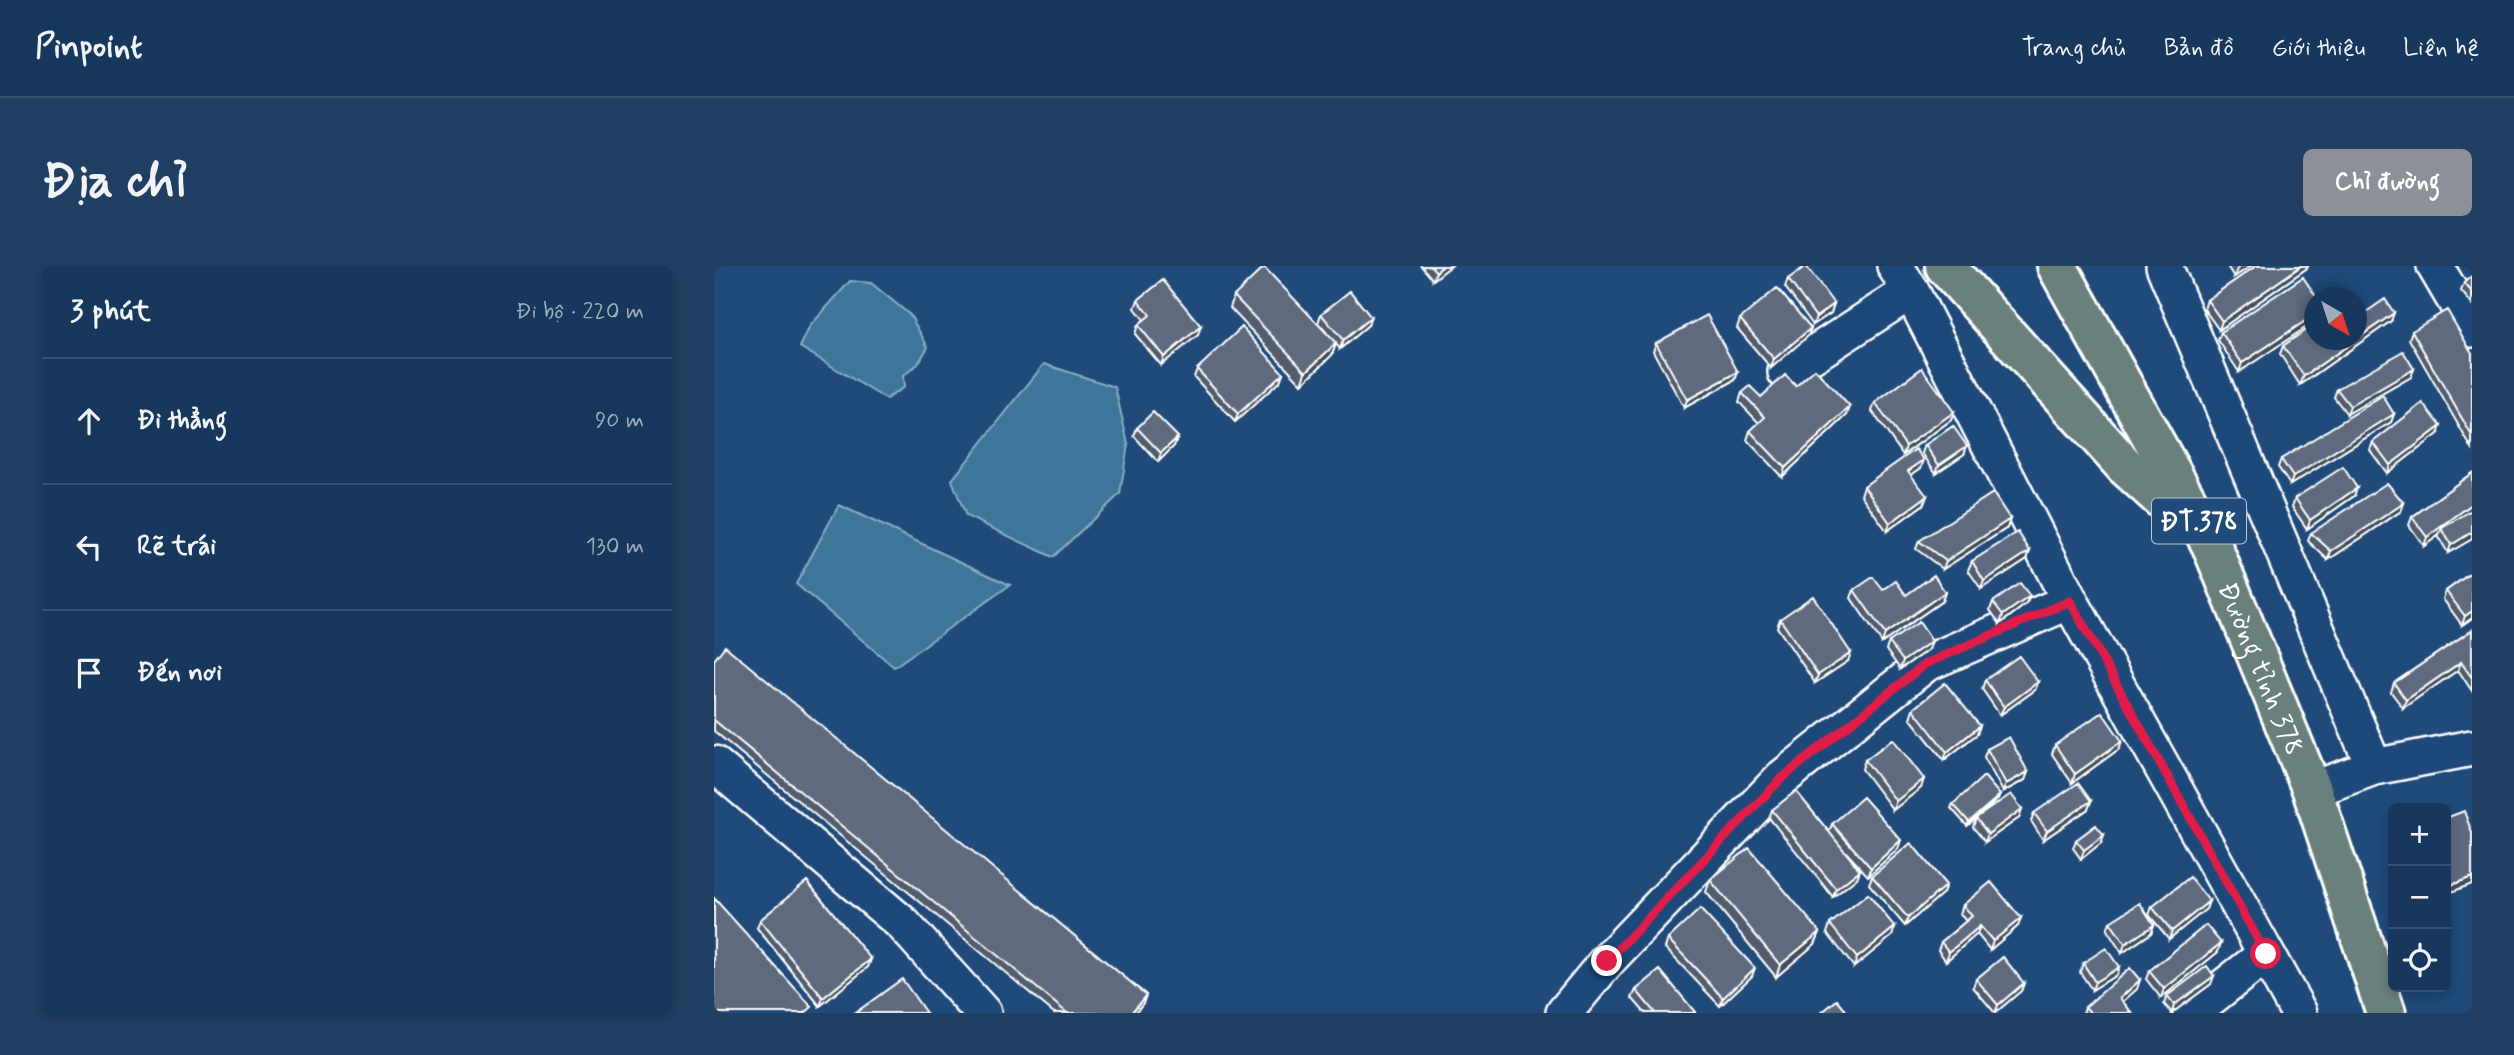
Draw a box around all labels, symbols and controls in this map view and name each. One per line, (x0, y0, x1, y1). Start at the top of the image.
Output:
text: Pinpoint (35, 26, 143, 70)
text: Trang chủ (2022, 33, 2126, 64)
text: Bản đồ (2164, 33, 2234, 64)
text: Giới thiệu (2272, 33, 2365, 64)
text: Liên hệ (2403, 33, 2479, 64)
button: Chỉ đường (2303, 149, 2472, 216)
text: Địa chỉ (42, 150, 188, 215)
north arrow (2304, 287, 2367, 350)
text: 3 phút (70, 292, 151, 331)
text: Đi bộ · 220 m (515, 297, 644, 327)
icon: ahead (70, 402, 108, 440)
text: Đi thẳng (137, 404, 227, 438)
text: 90 m (595, 406, 644, 436)
road number: ĐT.378 (2152, 498, 2246, 544)
icon: left (70, 528, 108, 566)
text: Rẽ trái (137, 530, 216, 564)
text: 130 m (586, 532, 644, 562)
street label: Đường tỉnh 378 (2208, 577, 2312, 761)
icon: arrive (70, 654, 108, 692)
text: Đến nơi (137, 656, 222, 690)
map controls (2388, 803, 2451, 992)
button: + (2388, 803, 2451, 866)
button: − (2388, 866, 2451, 929)
button: locate (2388, 929, 2451, 992)
route start (2250, 938, 2281, 969)
route end (1591, 945, 1622, 976)

